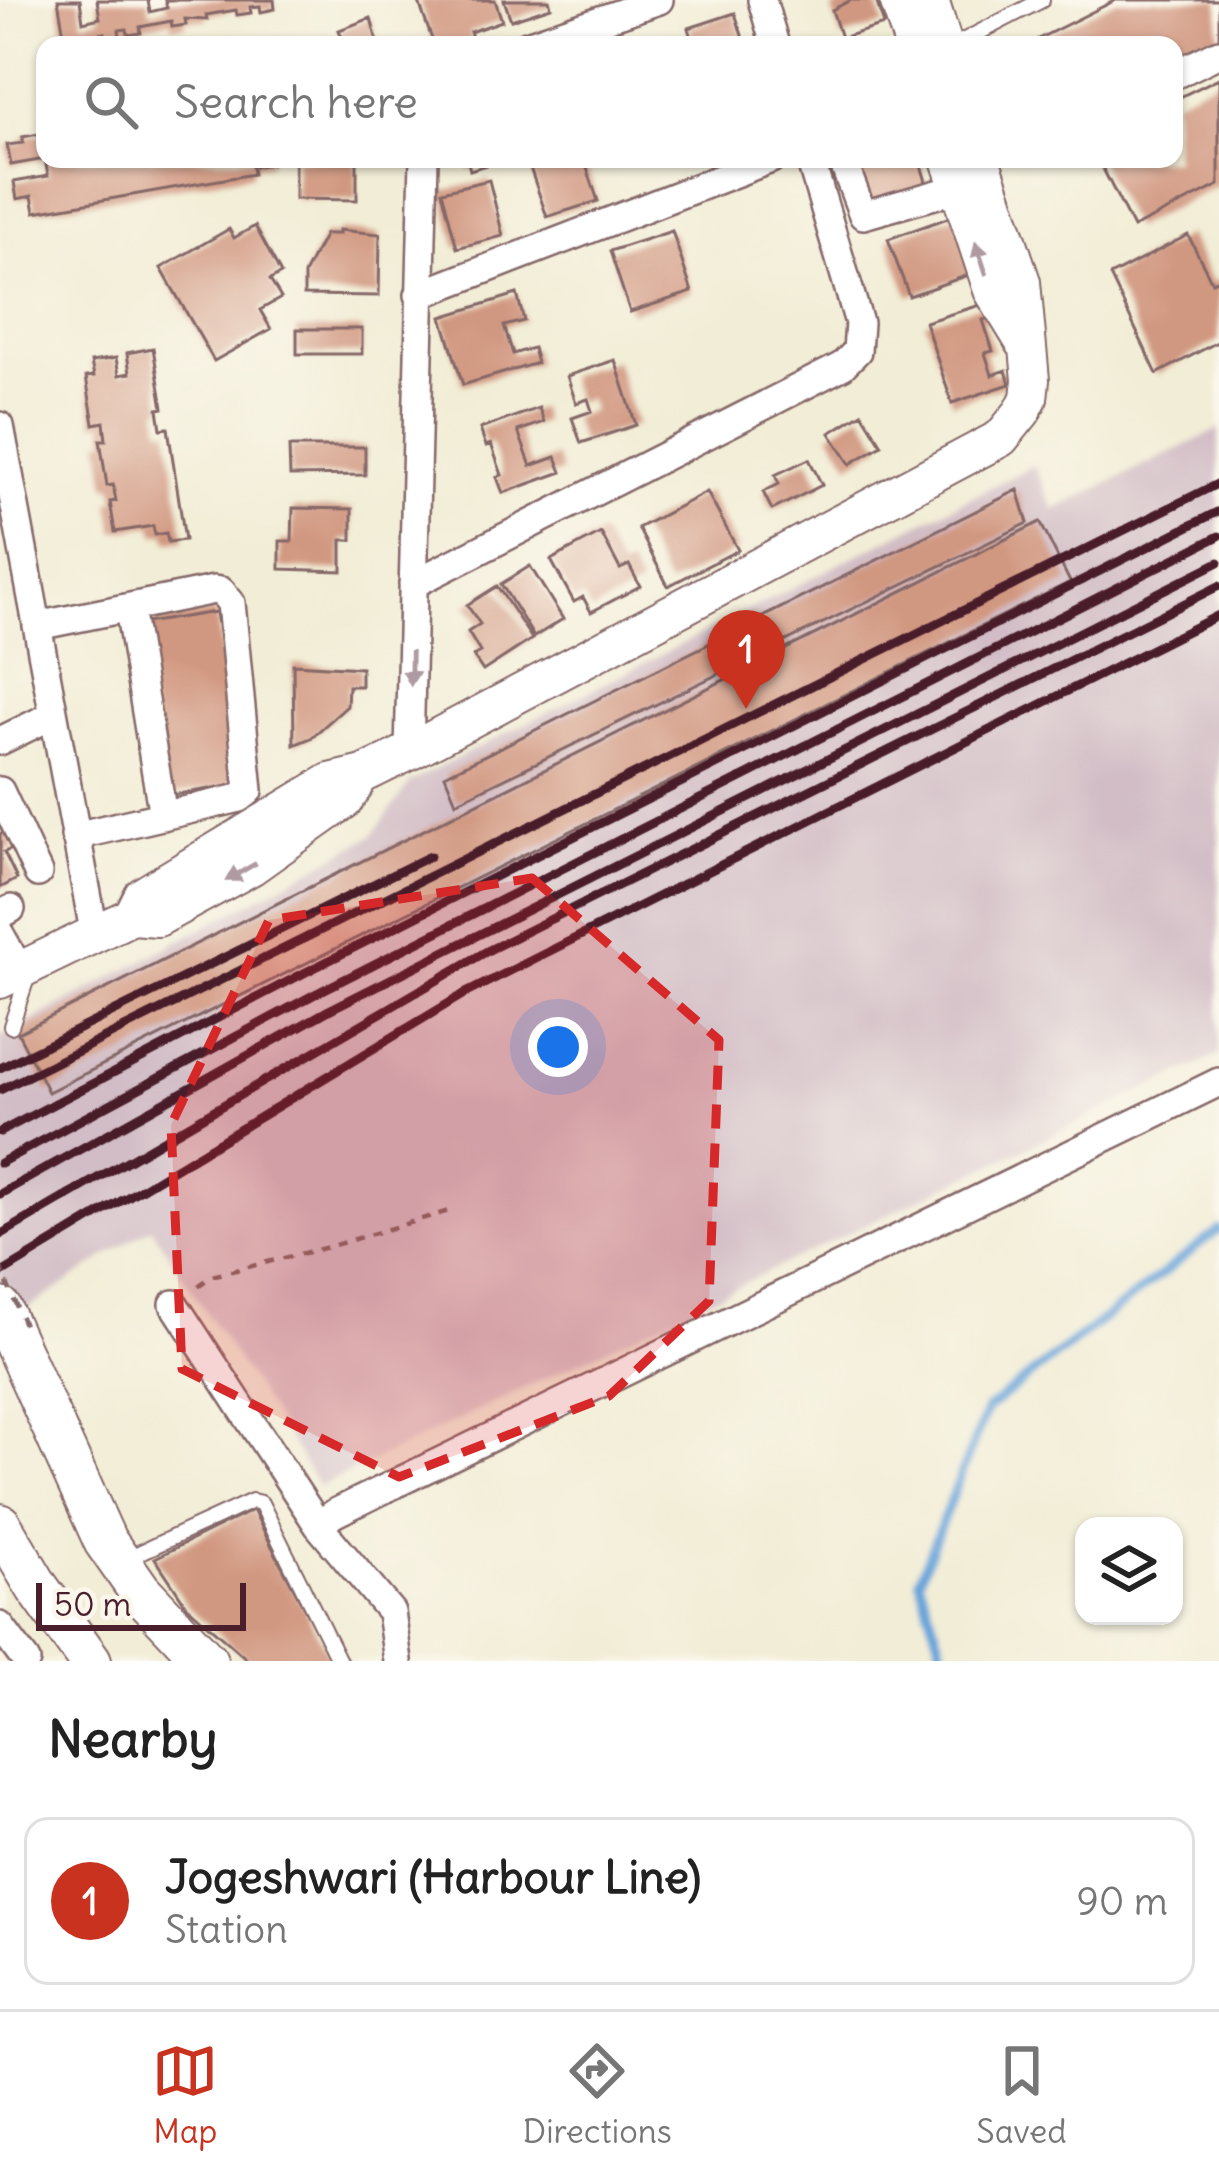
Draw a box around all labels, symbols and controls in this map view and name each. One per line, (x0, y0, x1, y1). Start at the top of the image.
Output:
search box (36, 36, 1183, 168)
icon: search (78, 69, 144, 135)
text: Search here (174, 74, 418, 130)
one-way arrow (971, 239, 990, 276)
pin: 1 (707, 610, 785, 709)
one-way arrow (401, 650, 420, 688)
one-way arrow (224, 861, 258, 882)
your location (528, 1017, 588, 1077)
map controls (1075, 1517, 1183, 1625)
button: layers (1075, 1517, 1183, 1625)
scale bar (36, 1577, 246, 1630)
text: 50 m (54, 1583, 131, 1625)
text: Nearby (48, 1707, 217, 1771)
text: Jogeshwari (Harbour Line) (165, 1849, 701, 1905)
text: 1 (82, 1877, 98, 1926)
text: 90 m (1076, 1877, 1168, 1926)
text: Station (165, 1905, 288, 1954)
tab: Map (152, 2038, 218, 2152)
tab: Directions (523, 2038, 672, 2152)
tab: Saved (976, 2038, 1067, 2152)

